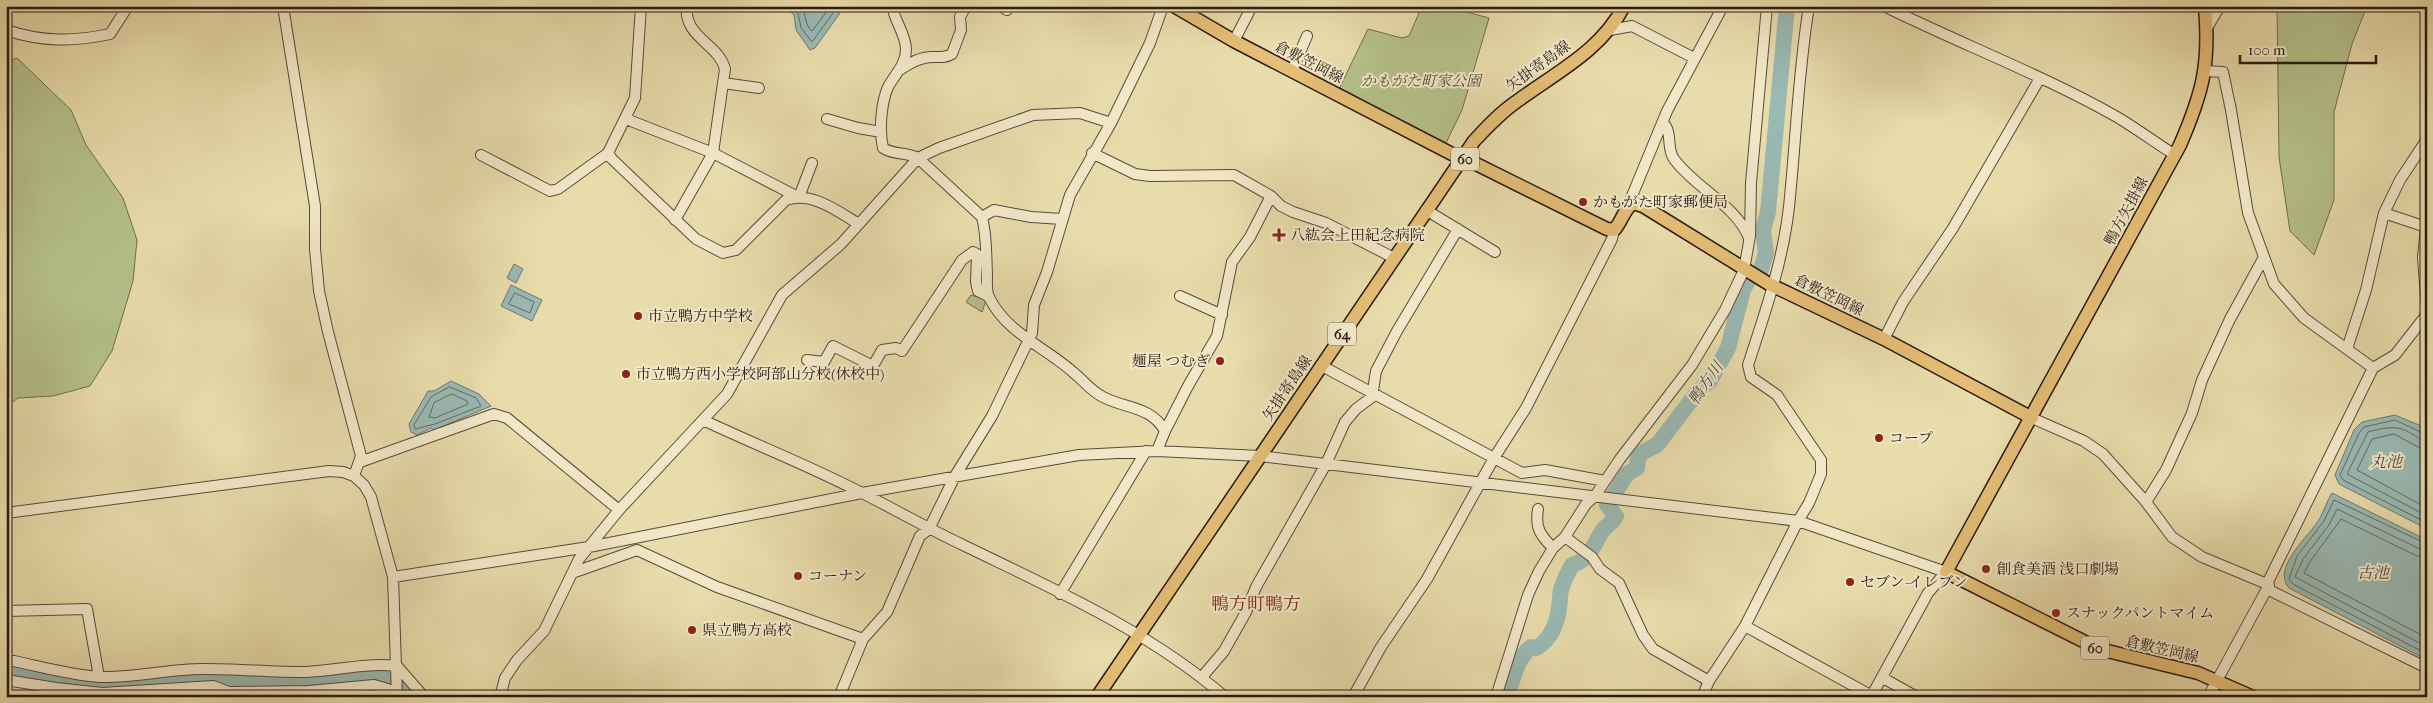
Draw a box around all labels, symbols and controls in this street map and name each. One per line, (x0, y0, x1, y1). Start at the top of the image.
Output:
scale bar (2240, 32, 2377, 64)
street label: 倉敷笠岡線 (1271, 37, 1347, 87)
street label: 矢掛寄島線 (1502, 37, 1574, 95)
text: 100 m (2248, 41, 2286, 59)
park label: かもがた町家公園 (1361, 72, 1484, 90)
road number: 60 (1451, 148, 1479, 170)
street label: 鴨方矢掛線 (2100, 174, 2152, 248)
place label: かもがた町家郵便局 (1593, 193, 1728, 211)
marker: かもがた町家郵便局 (1577, 196, 1589, 208)
place label: 八紘会上田紀念病院 (1290, 226, 1425, 244)
marker: 八紘会上田紀念病院 (1272, 228, 1286, 242)
street label: 倉敷笠岡線 (1791, 270, 1867, 320)
place label: 市立鴨方中学校 (648, 307, 753, 325)
marker: 市立鴨方中学校 (632, 310, 644, 322)
road number: 64 (1328, 322, 1356, 346)
place label: 麺屋 つむぎ (1132, 352, 1210, 370)
street label: 矢掛寄島線 (1259, 352, 1315, 424)
marker: 麺屋 つむぎ (1214, 355, 1226, 367)
water label: 鴨方川 (1684, 357, 1728, 408)
place label: 市立鴨方西小学校阿部山分校(休校中) (636, 365, 884, 383)
marker: 市立鴨方西小学校阿部山分校(休校中) (620, 368, 632, 380)
place label: コープ (1889, 429, 1933, 447)
marker: コープ (1873, 432, 1885, 444)
water label: 丸池 (2370, 452, 2404, 471)
place label: 創食美酒 浅口劇場 (1996, 560, 2119, 578)
marker: 創食美酒 浅口劇場 (1980, 563, 1992, 575)
water label: 古池 (2357, 563, 2391, 582)
place label: コーナン (808, 567, 867, 585)
marker: コーナン (792, 570, 804, 582)
place label: セブン-イレブン (1860, 573, 1968, 591)
marker: セブン-イレブン (1844, 576, 1856, 588)
district label: 鴨方町鴨方 (1211, 594, 1301, 615)
place label: スナックパントマイム (2066, 604, 2214, 622)
marker: スナックパントマイム (2050, 607, 2062, 619)
place label: 県立鴨方高校 (702, 621, 792, 639)
marker: 県立鴨方高校 (686, 624, 698, 636)
street label: 倉敷笠岡線 (2123, 632, 2201, 666)
road number: 60 (2081, 636, 2109, 660)

